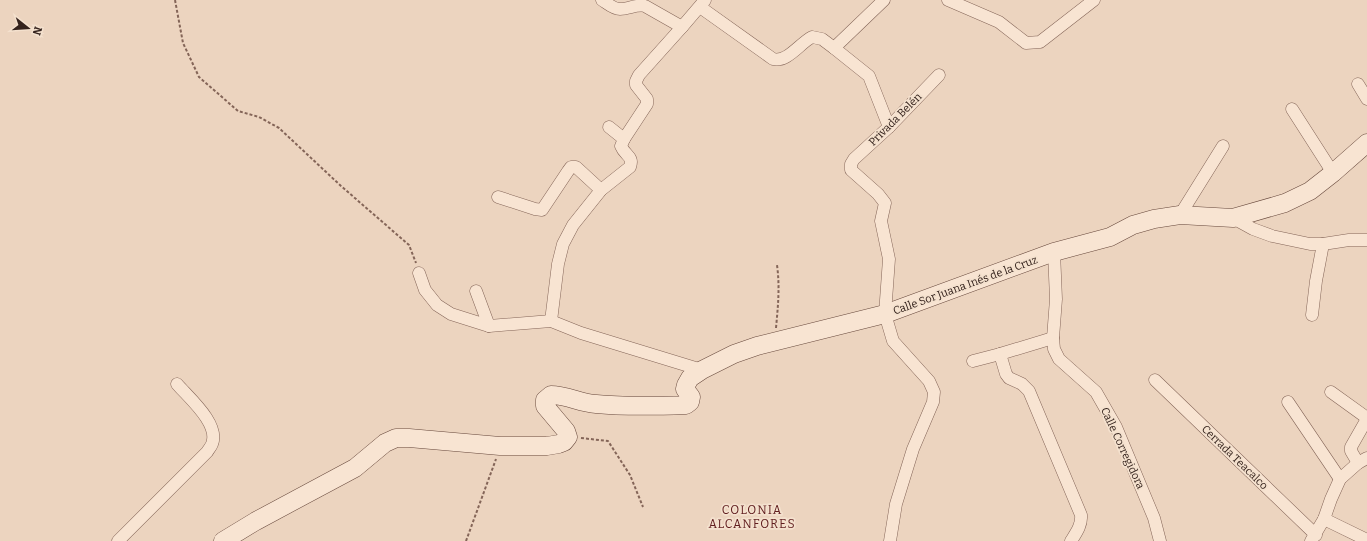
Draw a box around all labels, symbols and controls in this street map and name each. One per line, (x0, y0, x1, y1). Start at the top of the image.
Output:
north arrow (8, 8, 48, 48)
text: N (29, 25, 45, 37)
street label: Privada Belén (866, 90, 925, 149)
street label: Calle Sor Juana Inés de la Cruz (891, 253, 1039, 318)
street label: Calle Corregidora (1098, 405, 1147, 491)
street label: Cerrada Teacalco (1199, 422, 1270, 492)
district label: COLONIA ALCANFORES (708, 503, 796, 531)

